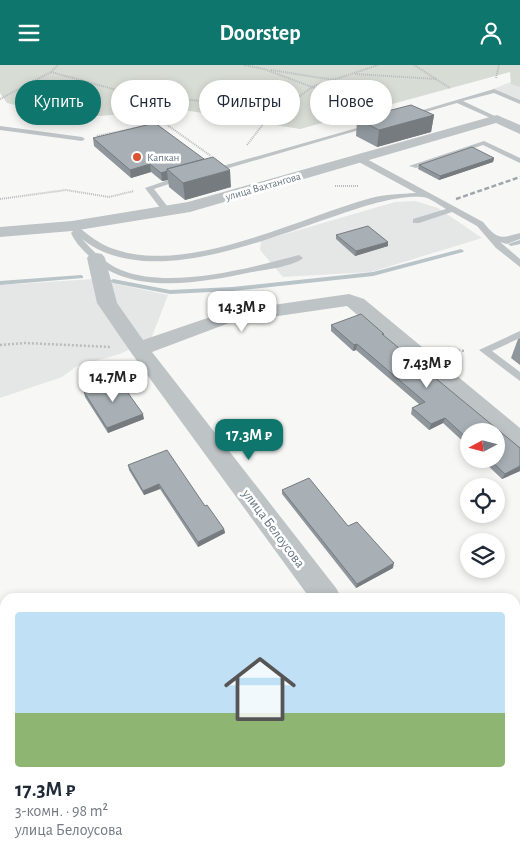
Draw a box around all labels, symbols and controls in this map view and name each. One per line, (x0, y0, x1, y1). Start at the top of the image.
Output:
icon: menu (15, 19, 43, 47)
icon: person (477, 19, 505, 47)
text: Doorstep (219, 22, 301, 44)
chip: Купить (15, 80, 101, 125)
chip: Снять (111, 80, 189, 125)
chip: Фильтры (199, 80, 300, 125)
chip: Новое (310, 80, 392, 125)
marker: Капкан (131, 151, 143, 163)
place label: Капкан (147, 152, 179, 163)
street label: улица Вахтангова (223, 170, 302, 203)
pin: 14.3M ₽ (196, 291, 288, 333)
text: 14.3M ₽ (218, 299, 266, 315)
pin: 7.43M ₽ (381, 347, 473, 389)
text: 7.43M ₽ (403, 355, 451, 371)
pin: 14.7M ₽ (67, 361, 159, 403)
text: 14.7M ₽ (89, 369, 137, 385)
pin: 17.3M ₽ (203, 419, 295, 461)
north arrow (460, 423, 505, 467)
map controls (460, 423, 505, 578)
text: 17.3M ₽ (226, 427, 272, 443)
button: locate (460, 478, 505, 523)
street label: улица Белоусова (239, 486, 307, 571)
button: layers (460, 533, 505, 578)
icon: home (215, 644, 305, 734)
text: 17.3M ₽ (15, 779, 75, 800)
text: 3-комн. · 98 m² (15, 803, 108, 819)
text: улица Белоусова (15, 822, 123, 838)

